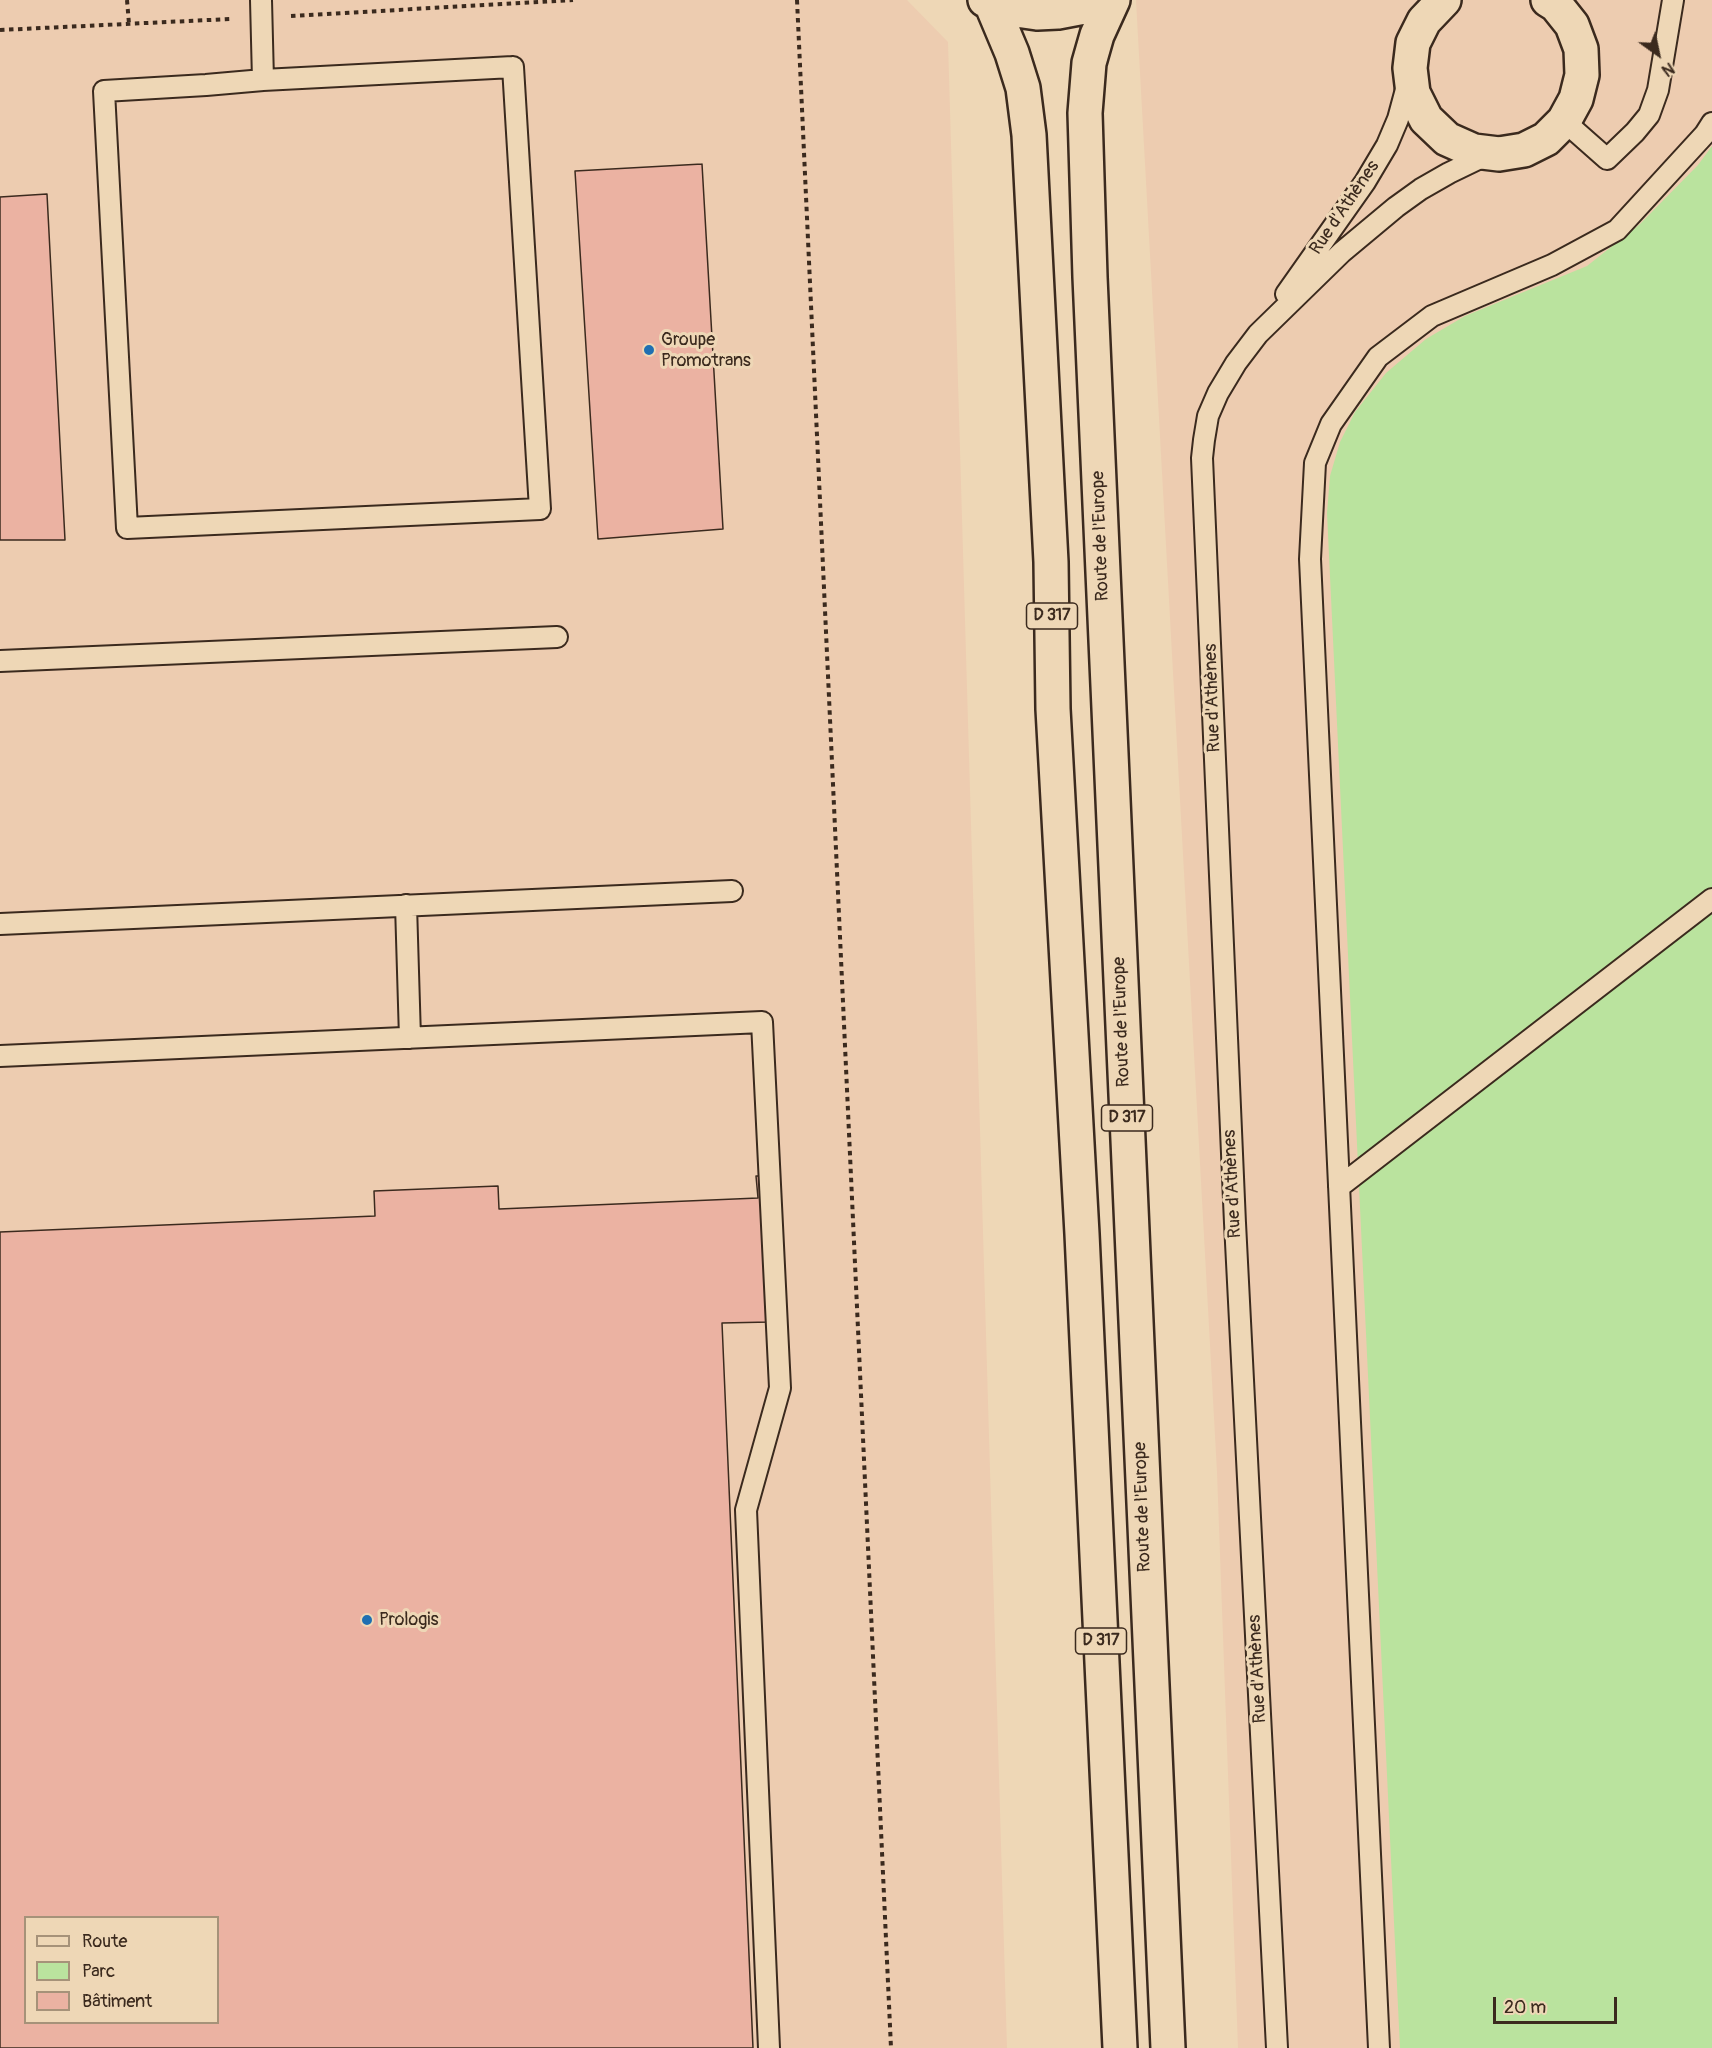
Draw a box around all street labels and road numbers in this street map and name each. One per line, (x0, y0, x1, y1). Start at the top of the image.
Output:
street label: Rue d'Athènes (1306, 157, 1384, 259)
street label: Route de l'Europe (1088, 470, 1114, 602)
road number: D 317 (1026, 603, 1078, 629)
street label: Rue d'Athènes (1200, 643, 1226, 753)
street label: Route de l'Europe (1109, 956, 1135, 1088)
road number: D 317 (1102, 1105, 1152, 1131)
street label: Rue d'Athènes (1219, 1129, 1247, 1239)
street label: Route de l'Europe (1130, 1441, 1156, 1573)
street label: Rue d'Athènes (1244, 1614, 1272, 1724)
road number: D 317 (1076, 1628, 1126, 1654)

